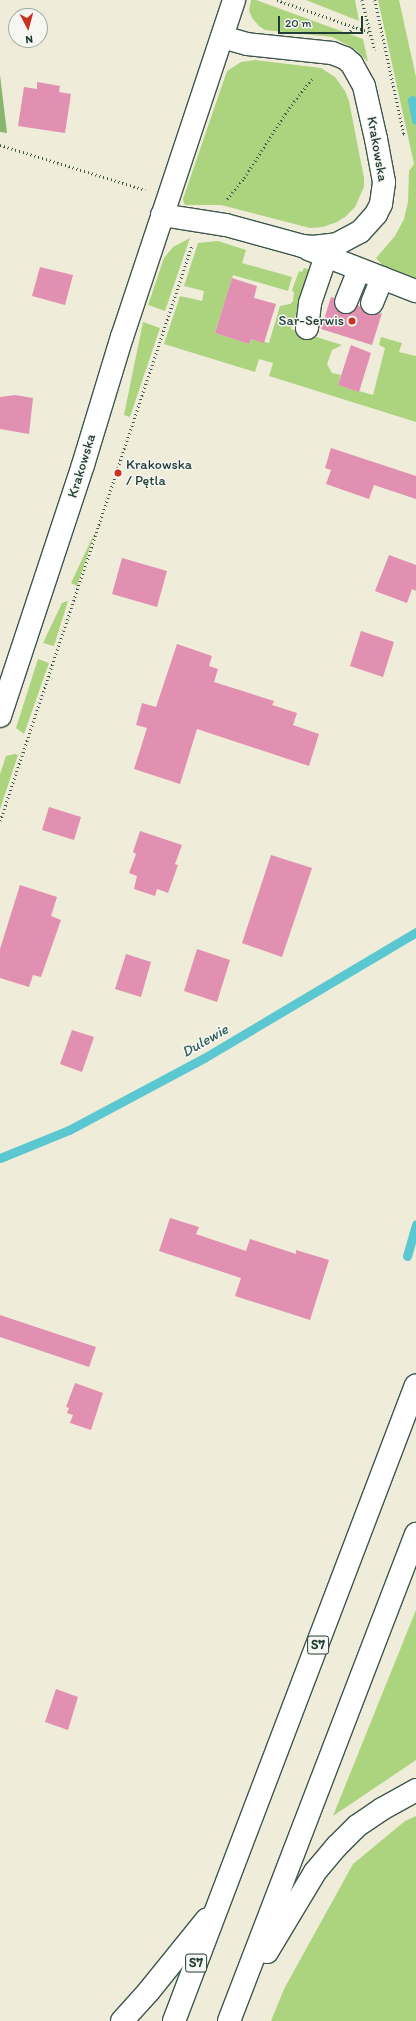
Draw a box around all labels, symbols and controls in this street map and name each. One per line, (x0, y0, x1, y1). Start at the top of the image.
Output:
north arrow (8, 8, 48, 48)
scale bar (280, 8, 365, 34)
text: 20 m (285, 16, 312, 30)
text: N (25, 33, 34, 46)
street label: Krakowska (363, 115, 391, 183)
place label: Sar-Serwis (279, 313, 344, 329)
marker: Sar-Serwis (347, 316, 357, 326)
street label: Krakowska (64, 432, 100, 500)
place label: Krakowska / Pętla (126, 457, 192, 490)
marker: Krakowska / Pętla (113, 468, 123, 478)
water label: Dulewie (179, 1021, 231, 1061)
road number: S7 (307, 1634, 329, 1656)
road number: S7 (185, 1952, 207, 1974)

